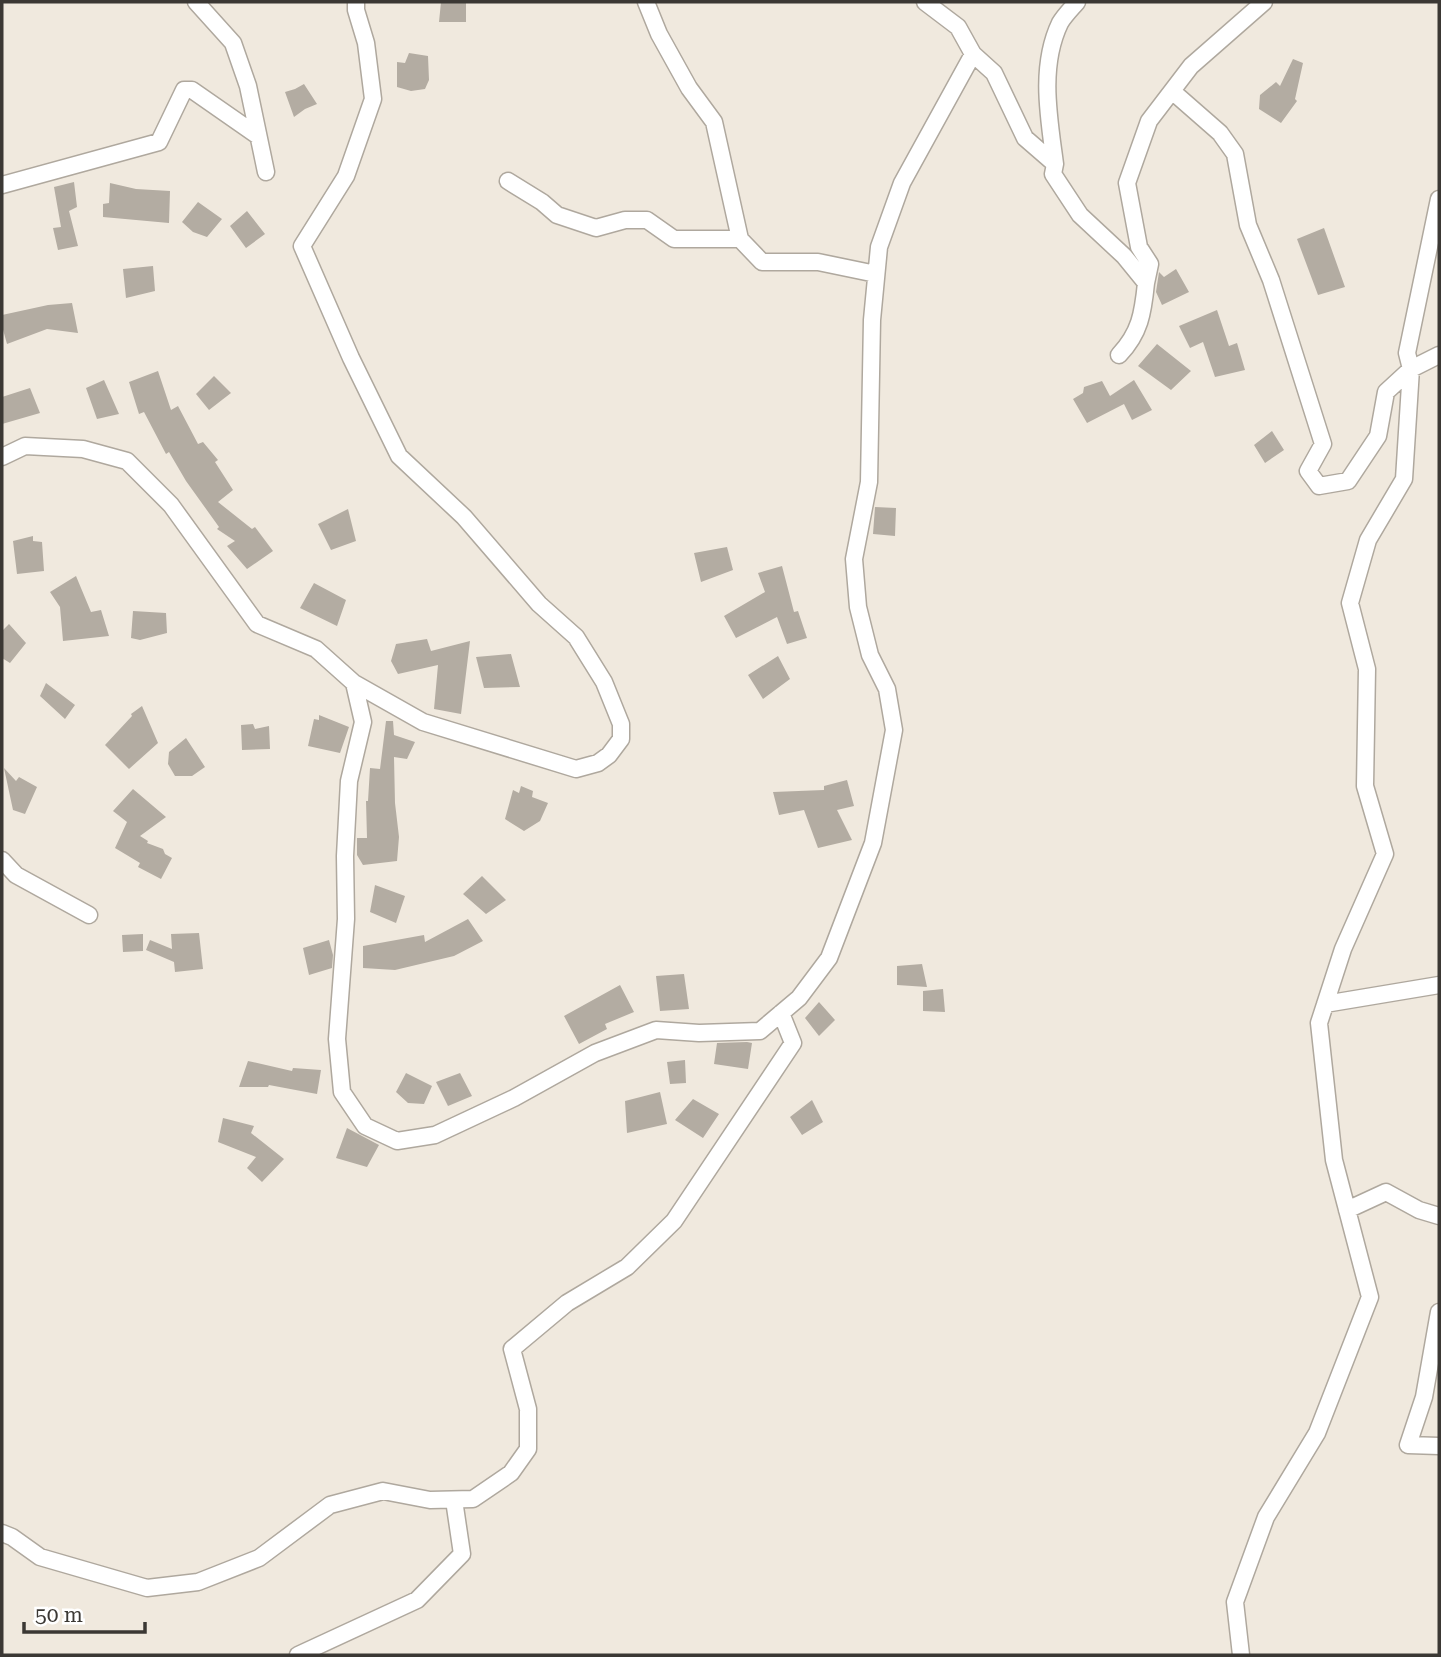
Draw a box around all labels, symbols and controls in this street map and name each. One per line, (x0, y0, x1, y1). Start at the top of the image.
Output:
scale bar (24, 1590, 145, 1634)
text: 50 m (35, 1603, 83, 1627)

